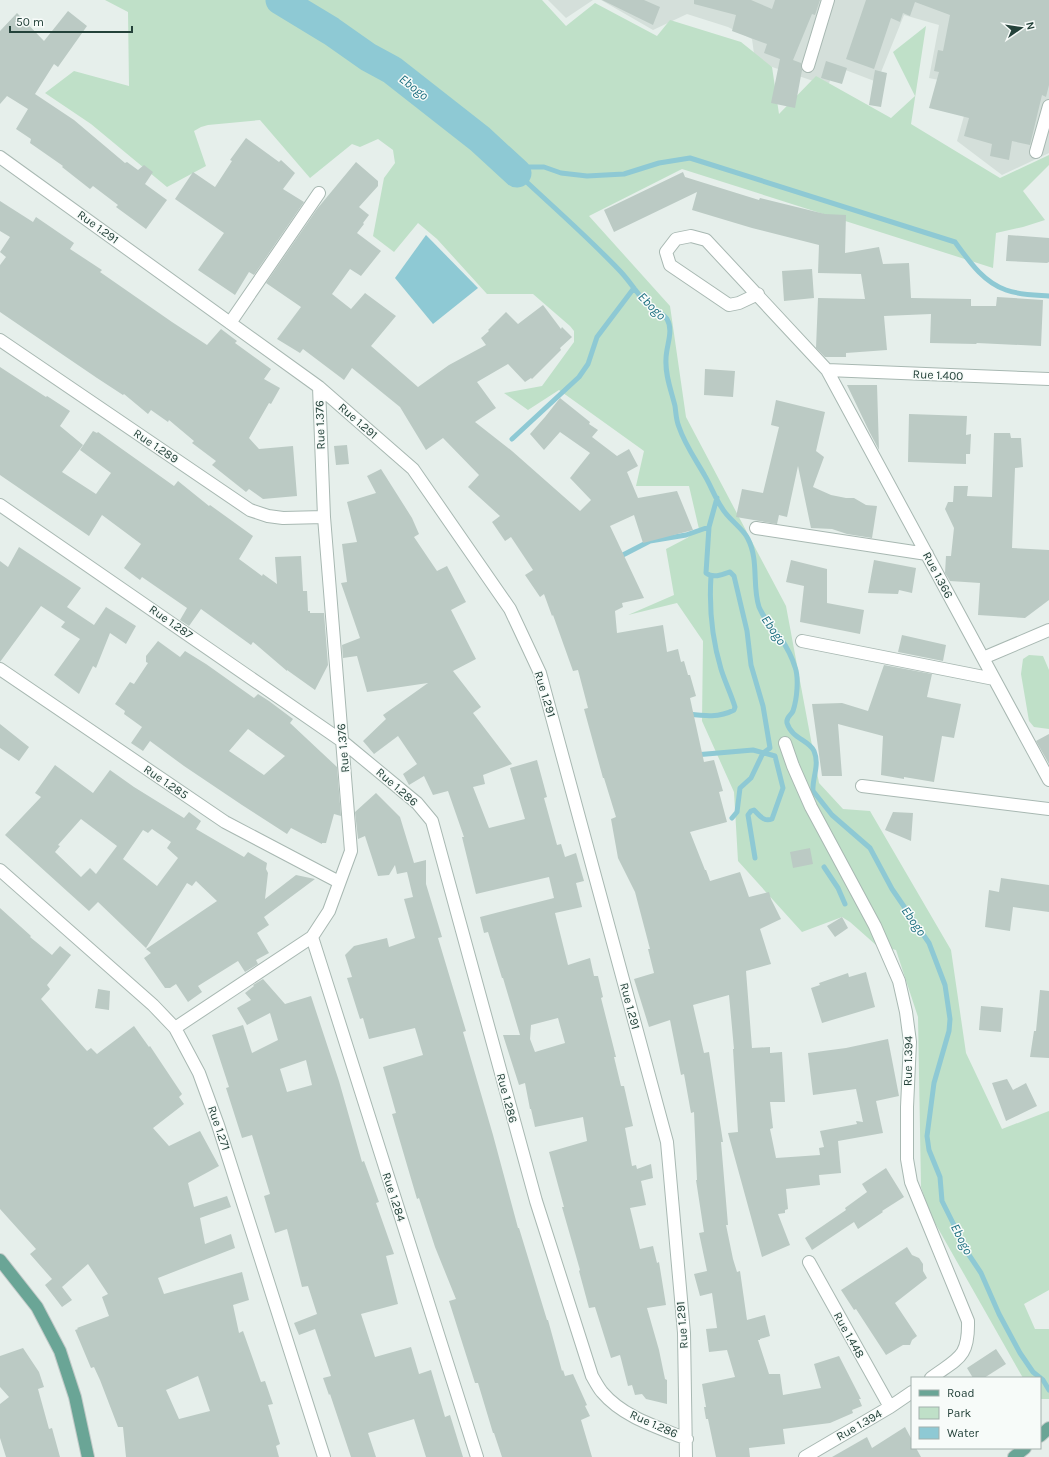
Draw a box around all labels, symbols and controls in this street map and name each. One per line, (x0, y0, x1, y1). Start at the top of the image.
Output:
scale bar (10, 8, 132, 34)
north arrow (1001, 8, 1041, 48)
text: 50 m (16, 15, 44, 29)
text: N (1023, 21, 1037, 31)
water label: Ebogo (396, 71, 432, 103)
street label: Rue 1.291 (75, 207, 121, 247)
water label: Ebogo (635, 289, 669, 323)
street label: Rue 1.400 (912, 367, 964, 383)
street label: Rue 1.376 (312, 400, 328, 450)
street label: Rue 1.291 (335, 400, 381, 442)
street label: Rue 1.289 (131, 426, 181, 466)
street label: Rue 1.366 (920, 549, 956, 601)
street label: Rue 1.287 (147, 602, 196, 642)
water label: Ebogo (759, 612, 790, 648)
street label: Rue 1.291 (531, 669, 559, 719)
street label: Rue 1.376 (334, 723, 352, 773)
street label: Rue 1.285 (141, 762, 191, 802)
street label: Rue 1.286 (373, 765, 421, 809)
water label: Ebogo (898, 903, 930, 939)
street label: Rue 1.291 (617, 981, 643, 1031)
street label: Rue 1.394 (901, 1035, 915, 1086)
street label: Rue 1.286 (494, 1072, 520, 1125)
street label: Rue 1.271 (205, 1104, 233, 1152)
street label: Rue 1.284 (379, 1171, 409, 1224)
water label: Ebogo (948, 1221, 976, 1258)
street label: Rue 1.291 (673, 1301, 691, 1349)
street label: Rue 1.448 (831, 1310, 867, 1360)
legend (911, 1377, 1041, 1449)
text: Road (947, 1386, 975, 1400)
street label: Rue 1.394 (834, 1406, 885, 1444)
text: Park (947, 1406, 972, 1420)
street label: Rue 1.286 (628, 1407, 680, 1441)
text: Water (947, 1426, 980, 1440)

